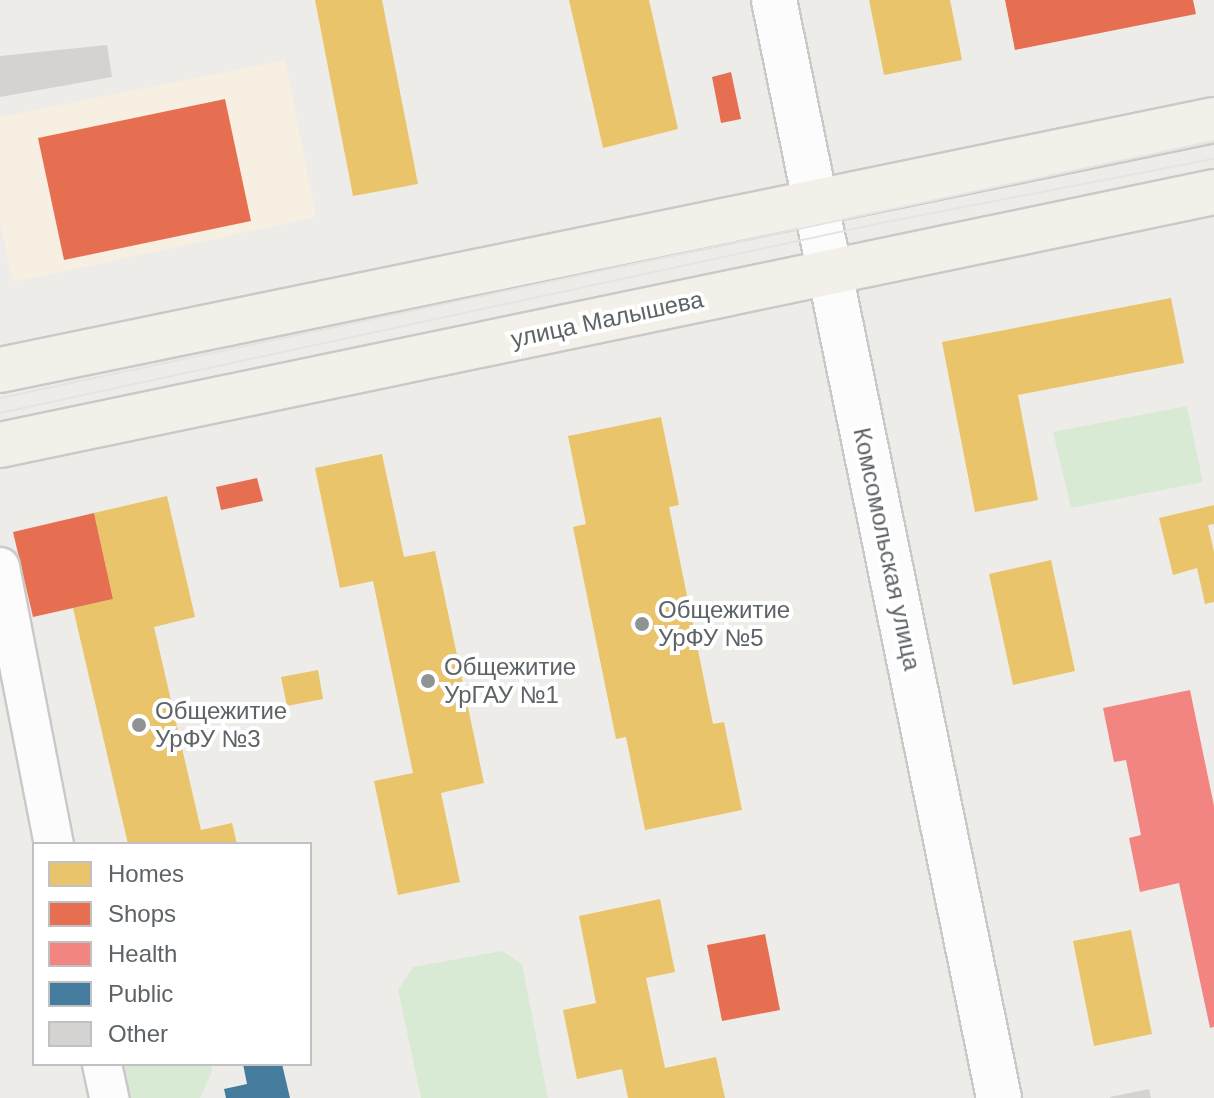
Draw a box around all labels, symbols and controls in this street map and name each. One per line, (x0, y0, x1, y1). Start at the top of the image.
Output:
street label: улица Малышева (508, 285, 706, 353)
street label: Комсомольская улица (847, 425, 927, 673)
place label: Общежитие УрФУ №5 (658, 596, 790, 652)
marker: Общежитие УрФУ №5 (633, 615, 651, 633)
place label: Общежитие УрГАУ №1 (444, 653, 576, 709)
marker: Общежитие УрГАУ №1 (419, 672, 437, 690)
place label: Общежитие УрФУ №3 (155, 697, 287, 753)
marker: Общежитие УрФУ №3 (130, 716, 148, 734)
legend (32, 842, 312, 1066)
text: Homes (108, 860, 184, 887)
text: Shops (108, 900, 176, 927)
text: Health (108, 940, 177, 967)
text: Public (108, 980, 173, 1007)
text: Other (108, 1020, 168, 1047)

